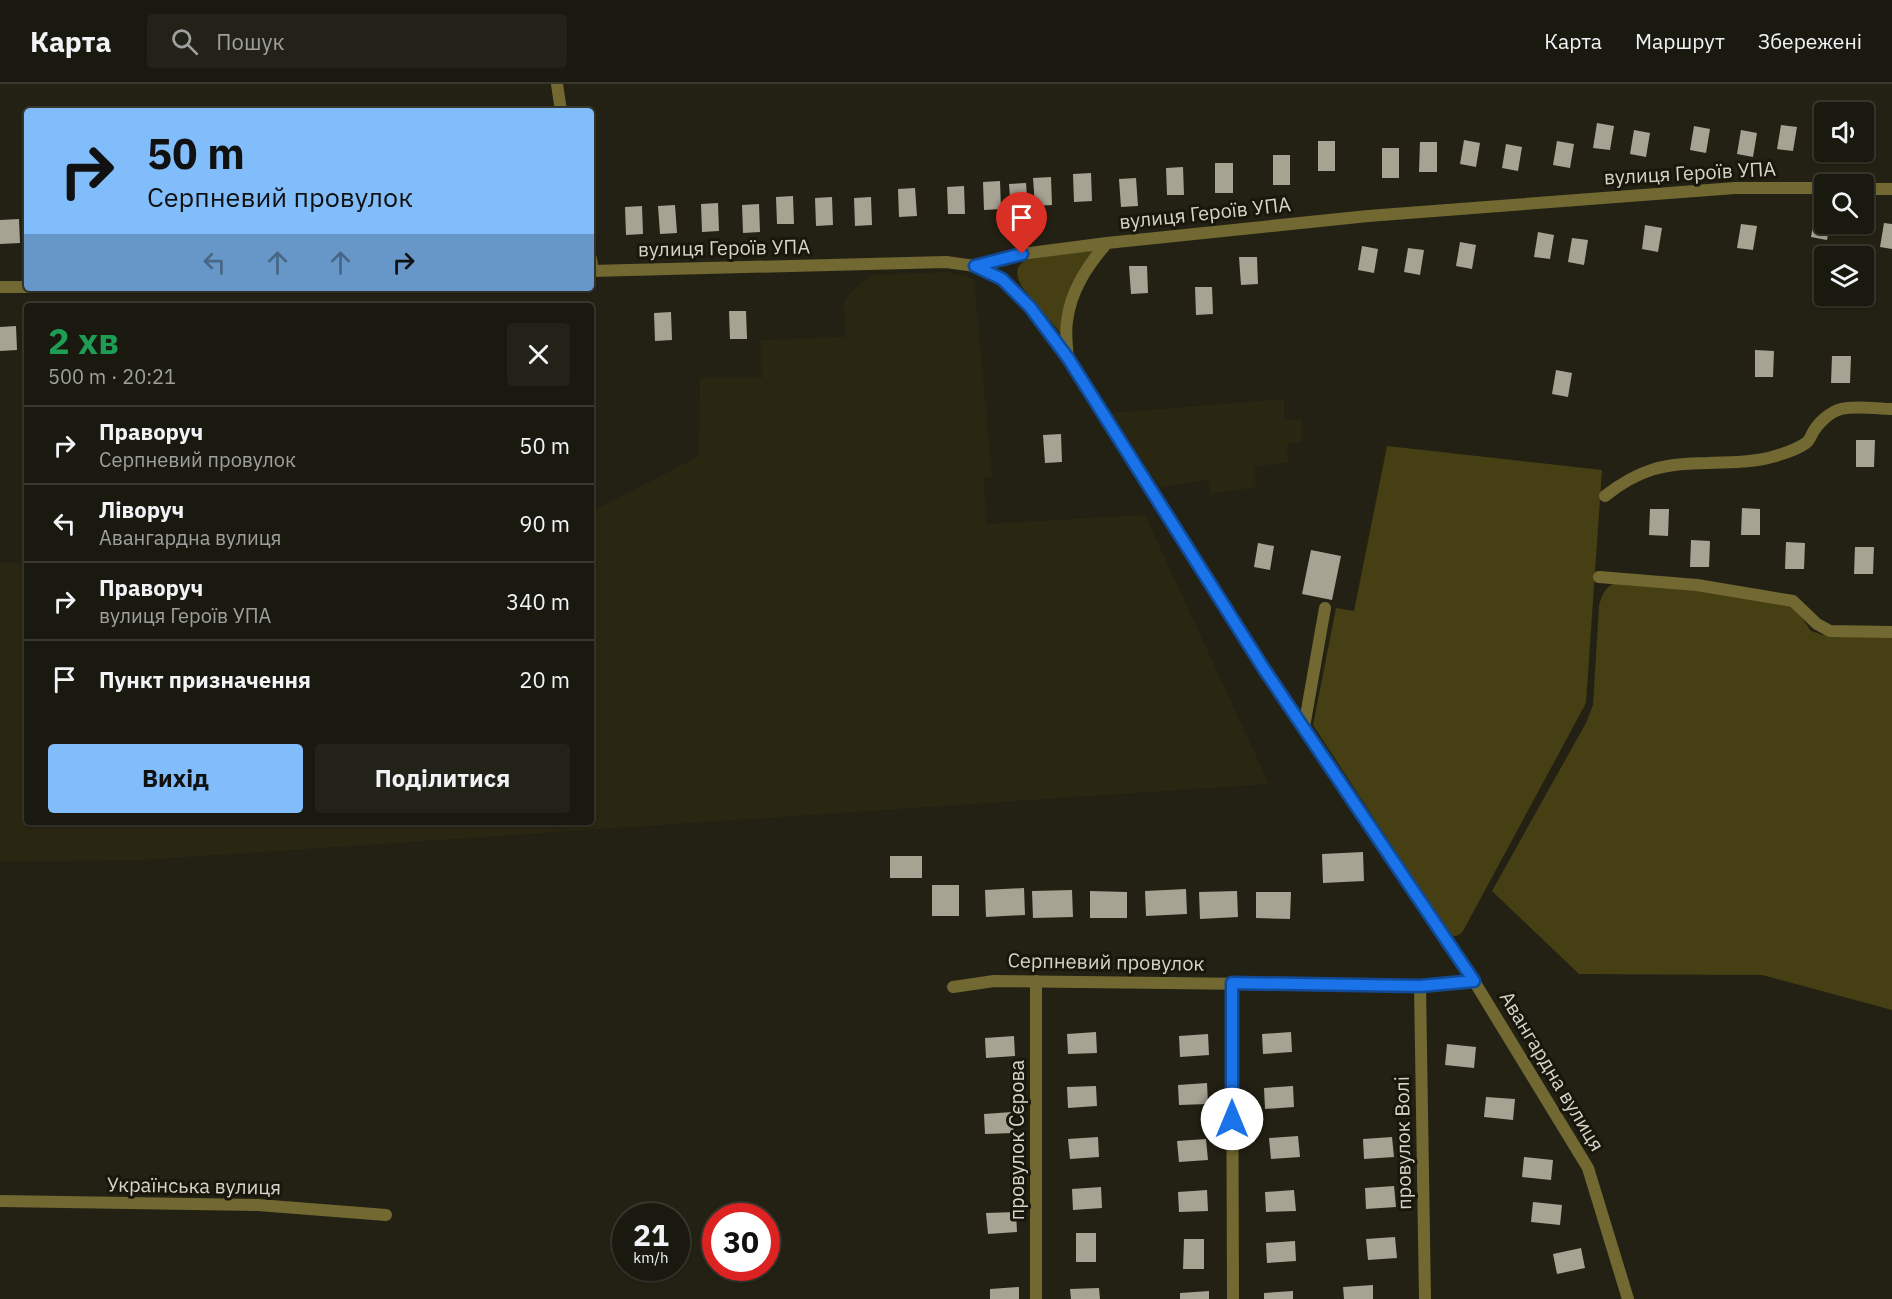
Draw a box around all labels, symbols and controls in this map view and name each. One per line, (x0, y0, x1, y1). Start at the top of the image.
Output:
search box (147, 14, 567, 68)
text: Карта (30, 23, 111, 60)
icon: search (168, 25, 201, 58)
text: Пошук (216, 27, 285, 56)
text: Карта (1544, 27, 1602, 55)
text: Маршрут (1635, 27, 1725, 55)
text: Збережені (1758, 27, 1862, 55)
map controls (1814, 102, 1874, 306)
button: sound (1814, 102, 1874, 162)
text: 50 m (147, 126, 245, 181)
icon: right (48, 132, 126, 210)
street label: вулиця Героїв УПА (1603, 154, 1777, 190)
button: search (1814, 174, 1874, 234)
text: Серпневий провулок (147, 179, 413, 214)
street label: вулиця Героїв УПА (1118, 190, 1292, 235)
pin (996, 192, 1047, 254)
icon: arrive (1005, 201, 1038, 234)
street label: вулиця Героїв УПА (638, 232, 811, 263)
icon: left (198, 246, 231, 279)
icon: ahead (261, 246, 294, 279)
icon: ahead (324, 246, 357, 279)
icon: right (387, 246, 420, 279)
button: layers (1814, 246, 1874, 306)
text: 2 хв (48, 317, 119, 364)
button: close (507, 323, 570, 386)
text: 500 m · 20:21 (48, 363, 176, 390)
text: Праворуч (99, 417, 203, 446)
icon: right (48, 429, 81, 462)
text: 50 m (519, 431, 570, 460)
text: Серпневий провулок (99, 446, 296, 473)
text: Ліворуч (99, 495, 184, 524)
icon: left (48, 507, 81, 540)
text: 90 m (519, 509, 570, 538)
text: Авангардна вулиця (99, 524, 281, 551)
text: Праворуч (99, 573, 203, 602)
icon: right (48, 585, 81, 618)
text: 340 m (506, 587, 570, 616)
text: вулиця Героїв УПА (99, 602, 271, 629)
icon: arrive (48, 663, 81, 696)
text: Пункт призначення (99, 665, 311, 694)
text: 20 m (519, 665, 570, 694)
button: Вихід (48, 744, 303, 813)
button: Поділитися (315, 744, 570, 813)
street label: Серпневий провулок (1007, 946, 1205, 977)
street label: Авангардна вулиця (1494, 986, 1611, 1156)
street label: провулок Сєрова (1003, 1060, 1030, 1220)
street label: провулок Волі (1388, 1076, 1417, 1210)
position arrow (1200, 1087, 1264, 1151)
street label: Українська вулиця (107, 1170, 281, 1201)
speed limit sign: 30 (702, 1203, 780, 1281)
text: 21 (633, 1215, 669, 1254)
text: km/h (633, 1248, 669, 1267)

